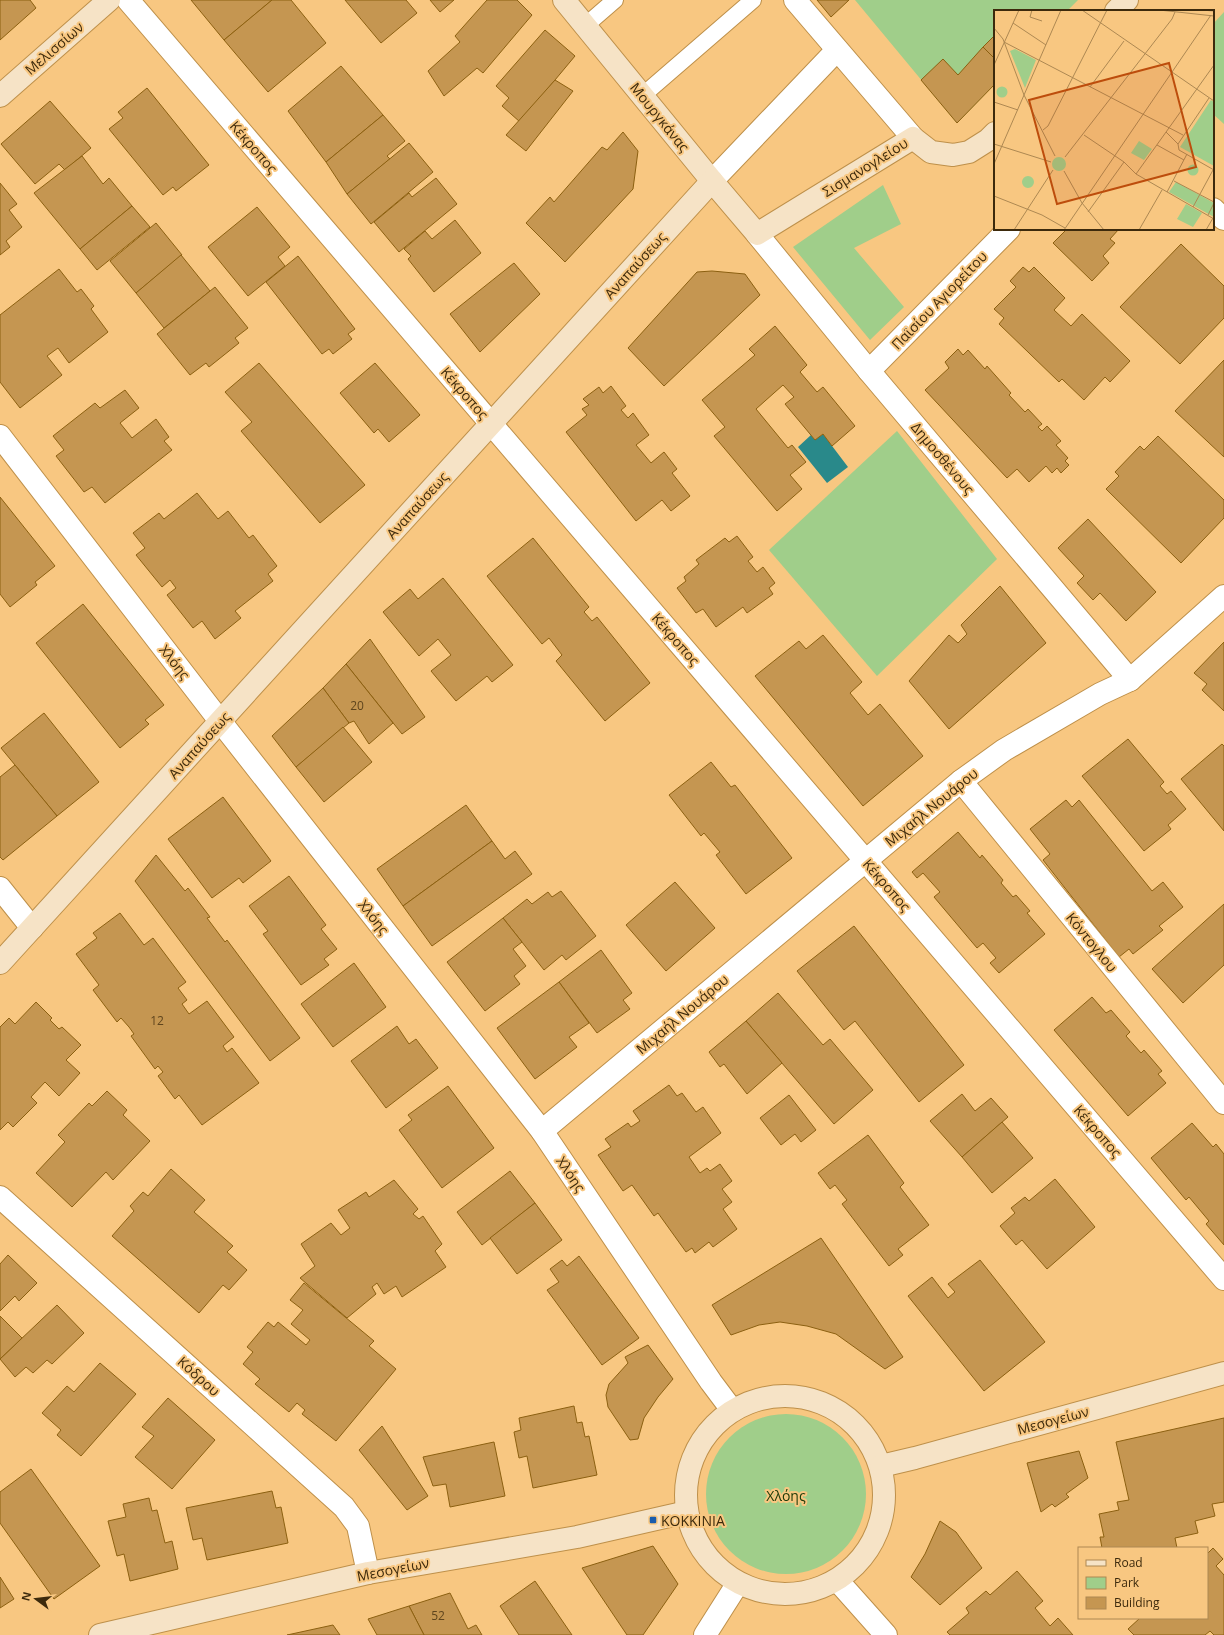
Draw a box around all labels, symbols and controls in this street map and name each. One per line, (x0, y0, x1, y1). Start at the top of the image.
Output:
inset map (994, 10, 1214, 230)
street label: Μελισσίων (21, 17, 87, 79)
street label: Μουργκάνας (626, 78, 694, 156)
street label: Κέκροπος (226, 117, 282, 177)
street label: Σισμανογλείου (819, 133, 911, 201)
street label: Αναπαύσεως (600, 227, 670, 303)
street label: Παϊσίου Αγιορείτου (887, 247, 991, 353)
street label: Κέκροπος (437, 363, 493, 423)
street label: Δημοσθένους (907, 418, 979, 498)
street label: Αναπαύσεως (382, 467, 452, 543)
street label: Κέκροπος (648, 609, 704, 669)
street label: Χλόης (155, 641, 195, 684)
house number: 20 (350, 697, 364, 714)
street label: Αναπαύσεως (164, 707, 234, 783)
street label: Μιχαήλ Νουάρου (880, 764, 982, 850)
street label: Κέκροπος (859, 855, 915, 915)
street label: Χλόης (354, 896, 394, 939)
street label: Κόντογλου (1062, 908, 1122, 976)
street label: Μιχαήλ Νουάρου (632, 970, 732, 1058)
house number: 12 (150, 1012, 164, 1029)
street label: Κέκροπος (1070, 1101, 1126, 1161)
street label: Χλόης (552, 1152, 590, 1196)
street label: Κόδρου (174, 1352, 224, 1400)
street label: Μεσογείων (1015, 1401, 1091, 1439)
park label: Χλόης (766, 1486, 806, 1505)
place label: ΚΟΚΚΙΝΙΑ (661, 1511, 725, 1530)
marker: ΚΟΚΚΙΝΙΑ (648, 1515, 658, 1525)
legend (1078, 1547, 1208, 1619)
street label: Μεσογείων (355, 1553, 431, 1585)
text: Road (1114, 1554, 1143, 1571)
text: Park (1114, 1574, 1140, 1591)
north arrow (16, 1579, 56, 1619)
text: N (17, 1590, 34, 1603)
text: Building (1114, 1594, 1160, 1611)
house number: 52 (431, 1607, 445, 1624)

